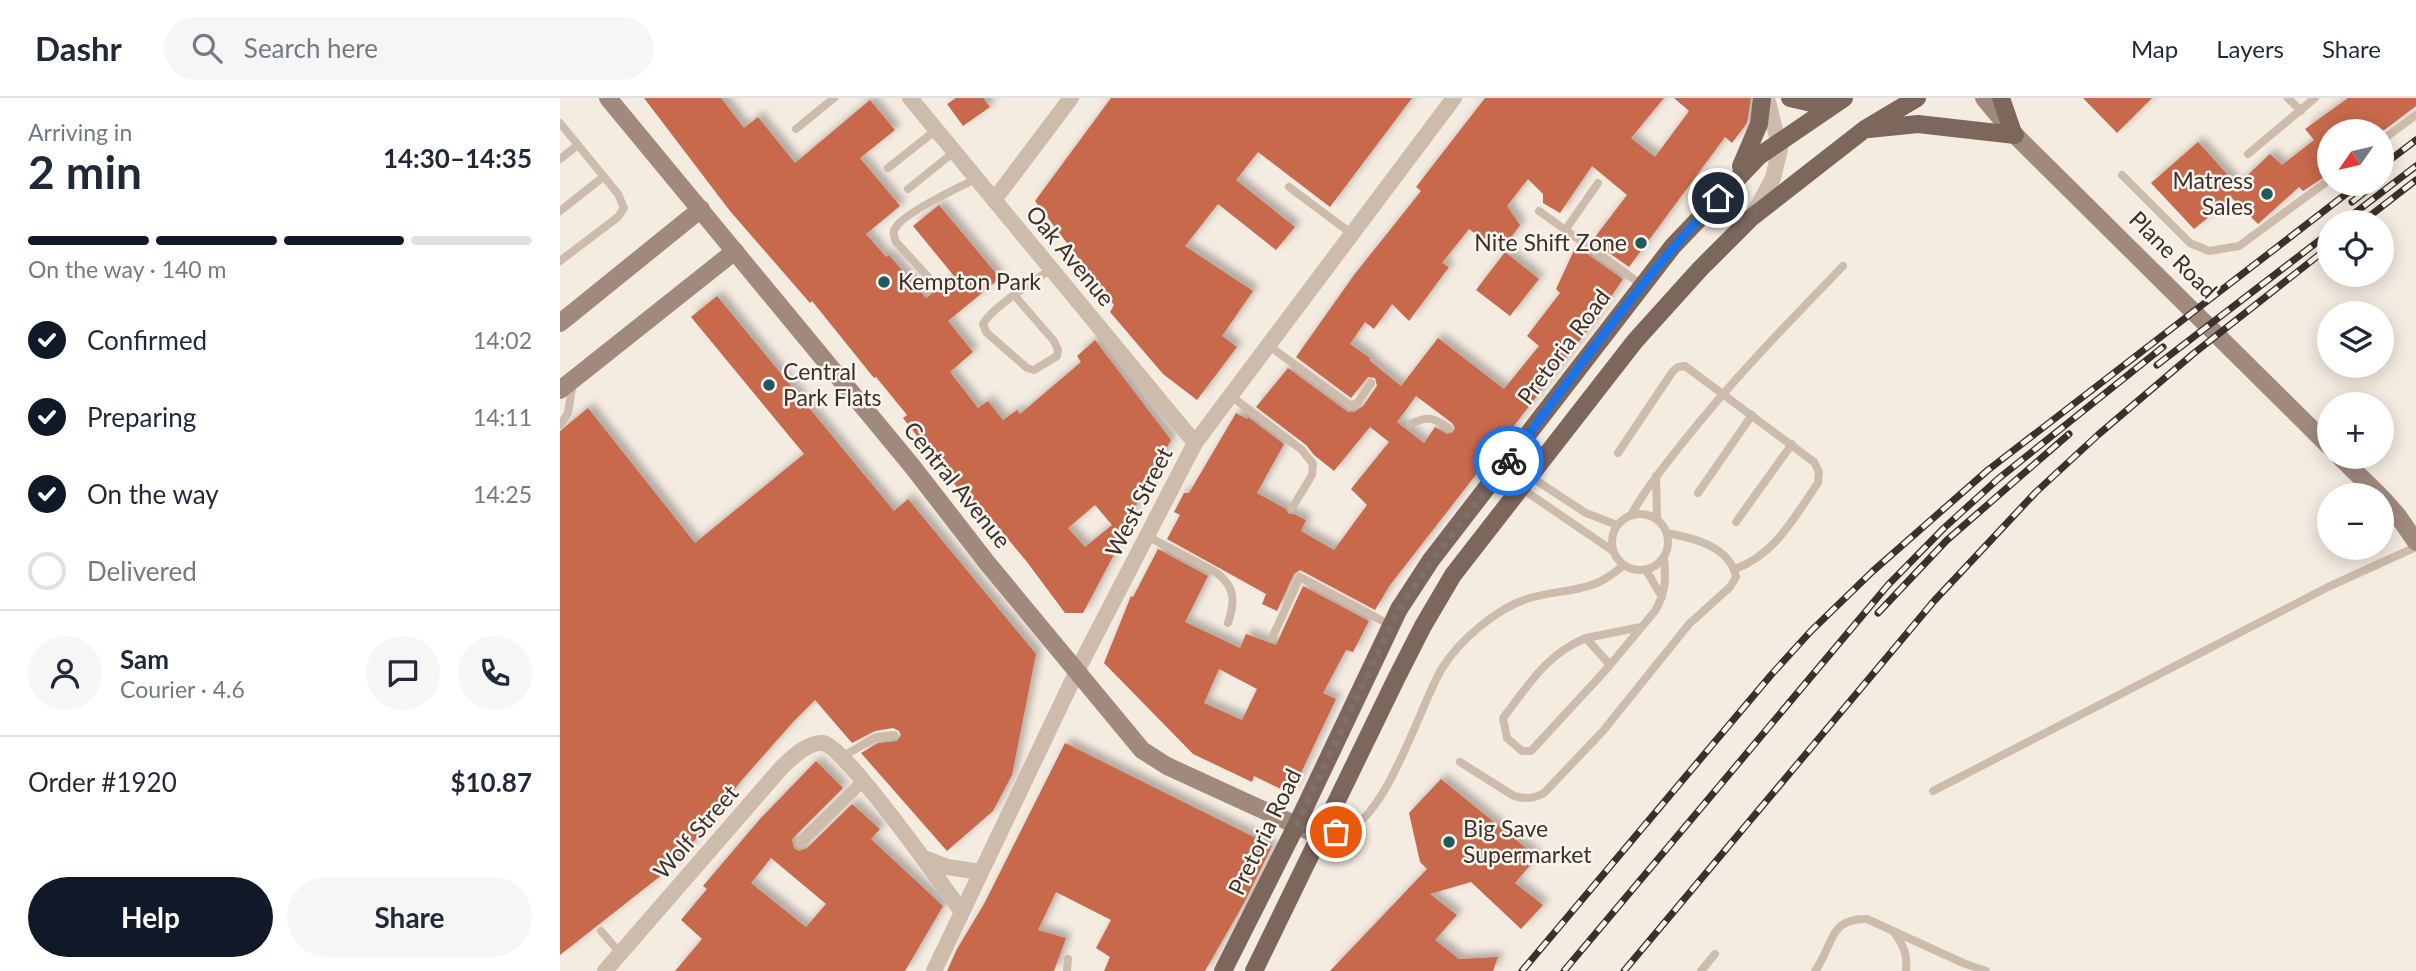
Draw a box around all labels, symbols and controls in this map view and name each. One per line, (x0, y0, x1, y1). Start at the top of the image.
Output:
search box (164, 17, 654, 80)
text: Dashr (35, 28, 122, 68)
icon: search (188, 29, 226, 67)
text: Search here (244, 32, 378, 64)
text: Map (2131, 34, 2178, 63)
text: Layers (2216, 34, 2284, 63)
text: Share (2322, 34, 2381, 63)
text: Arriving in (28, 118, 132, 146)
north arrow (2317, 119, 2394, 196)
map controls (2317, 119, 2394, 560)
text: 14:30–14:35 (383, 142, 532, 174)
text: 2 min (28, 144, 142, 199)
place label: Matress Sales (2173, 166, 2253, 220)
pin (1688, 168, 1748, 228)
icon: home (1699, 179, 1737, 217)
marker: Matress Sales (2259, 186, 2275, 202)
street label: Oak Avenue (1021, 199, 1121, 311)
street label: Plane Road (2124, 205, 2223, 304)
button: locate (2317, 210, 2394, 287)
place label: Nite Shift Zone (1474, 228, 1627, 256)
marker: Nite Shift Zone (1633, 235, 1649, 251)
text: On the way · 140 m (28, 255, 227, 283)
place label: Kempton Park (898, 267, 1041, 295)
marker: Kempton Park (876, 274, 892, 290)
street label: Pretoria Road (1511, 283, 1616, 410)
button: layers (2317, 301, 2394, 378)
icon: check (28, 321, 66, 359)
text: Confirmed (87, 324, 207, 356)
text: 14:02 (473, 326, 532, 354)
place label: Central Park Flats (783, 357, 882, 411)
marker: Central Park Flats (761, 377, 777, 393)
button: + (2317, 392, 2394, 469)
icon: check (28, 398, 66, 436)
text: Preparing (87, 401, 196, 433)
text: 14:11 (473, 403, 532, 431)
street label: Central Avenue (898, 416, 1017, 553)
courier (1474, 426, 1544, 496)
street label: West Street (1099, 441, 1178, 561)
icon: bike (1490, 442, 1528, 480)
icon: check (28, 475, 66, 513)
text: On the way (87, 478, 219, 510)
text: 14:25 (473, 480, 532, 508)
button: − (2317, 483, 2394, 560)
text: Delivered (87, 555, 197, 587)
button: person (28, 636, 102, 710)
button: chat (366, 636, 440, 710)
button: phone (458, 636, 532, 710)
text: Sam (120, 643, 169, 675)
text: Courier · 4.6 (120, 675, 245, 703)
street label: Pretoria Road (1221, 764, 1307, 899)
text: Order #1920 (28, 766, 177, 798)
text: $10.87 (450, 766, 532, 798)
street label: Wolf Street (647, 778, 744, 884)
pin (1306, 802, 1366, 862)
icon: bag (1317, 813, 1355, 851)
place label: Big Save Supermarket (1463, 814, 1592, 868)
marker: Big Save Supermarket (1441, 834, 1457, 850)
button: Help (28, 877, 273, 957)
button: Share (287, 877, 532, 957)

